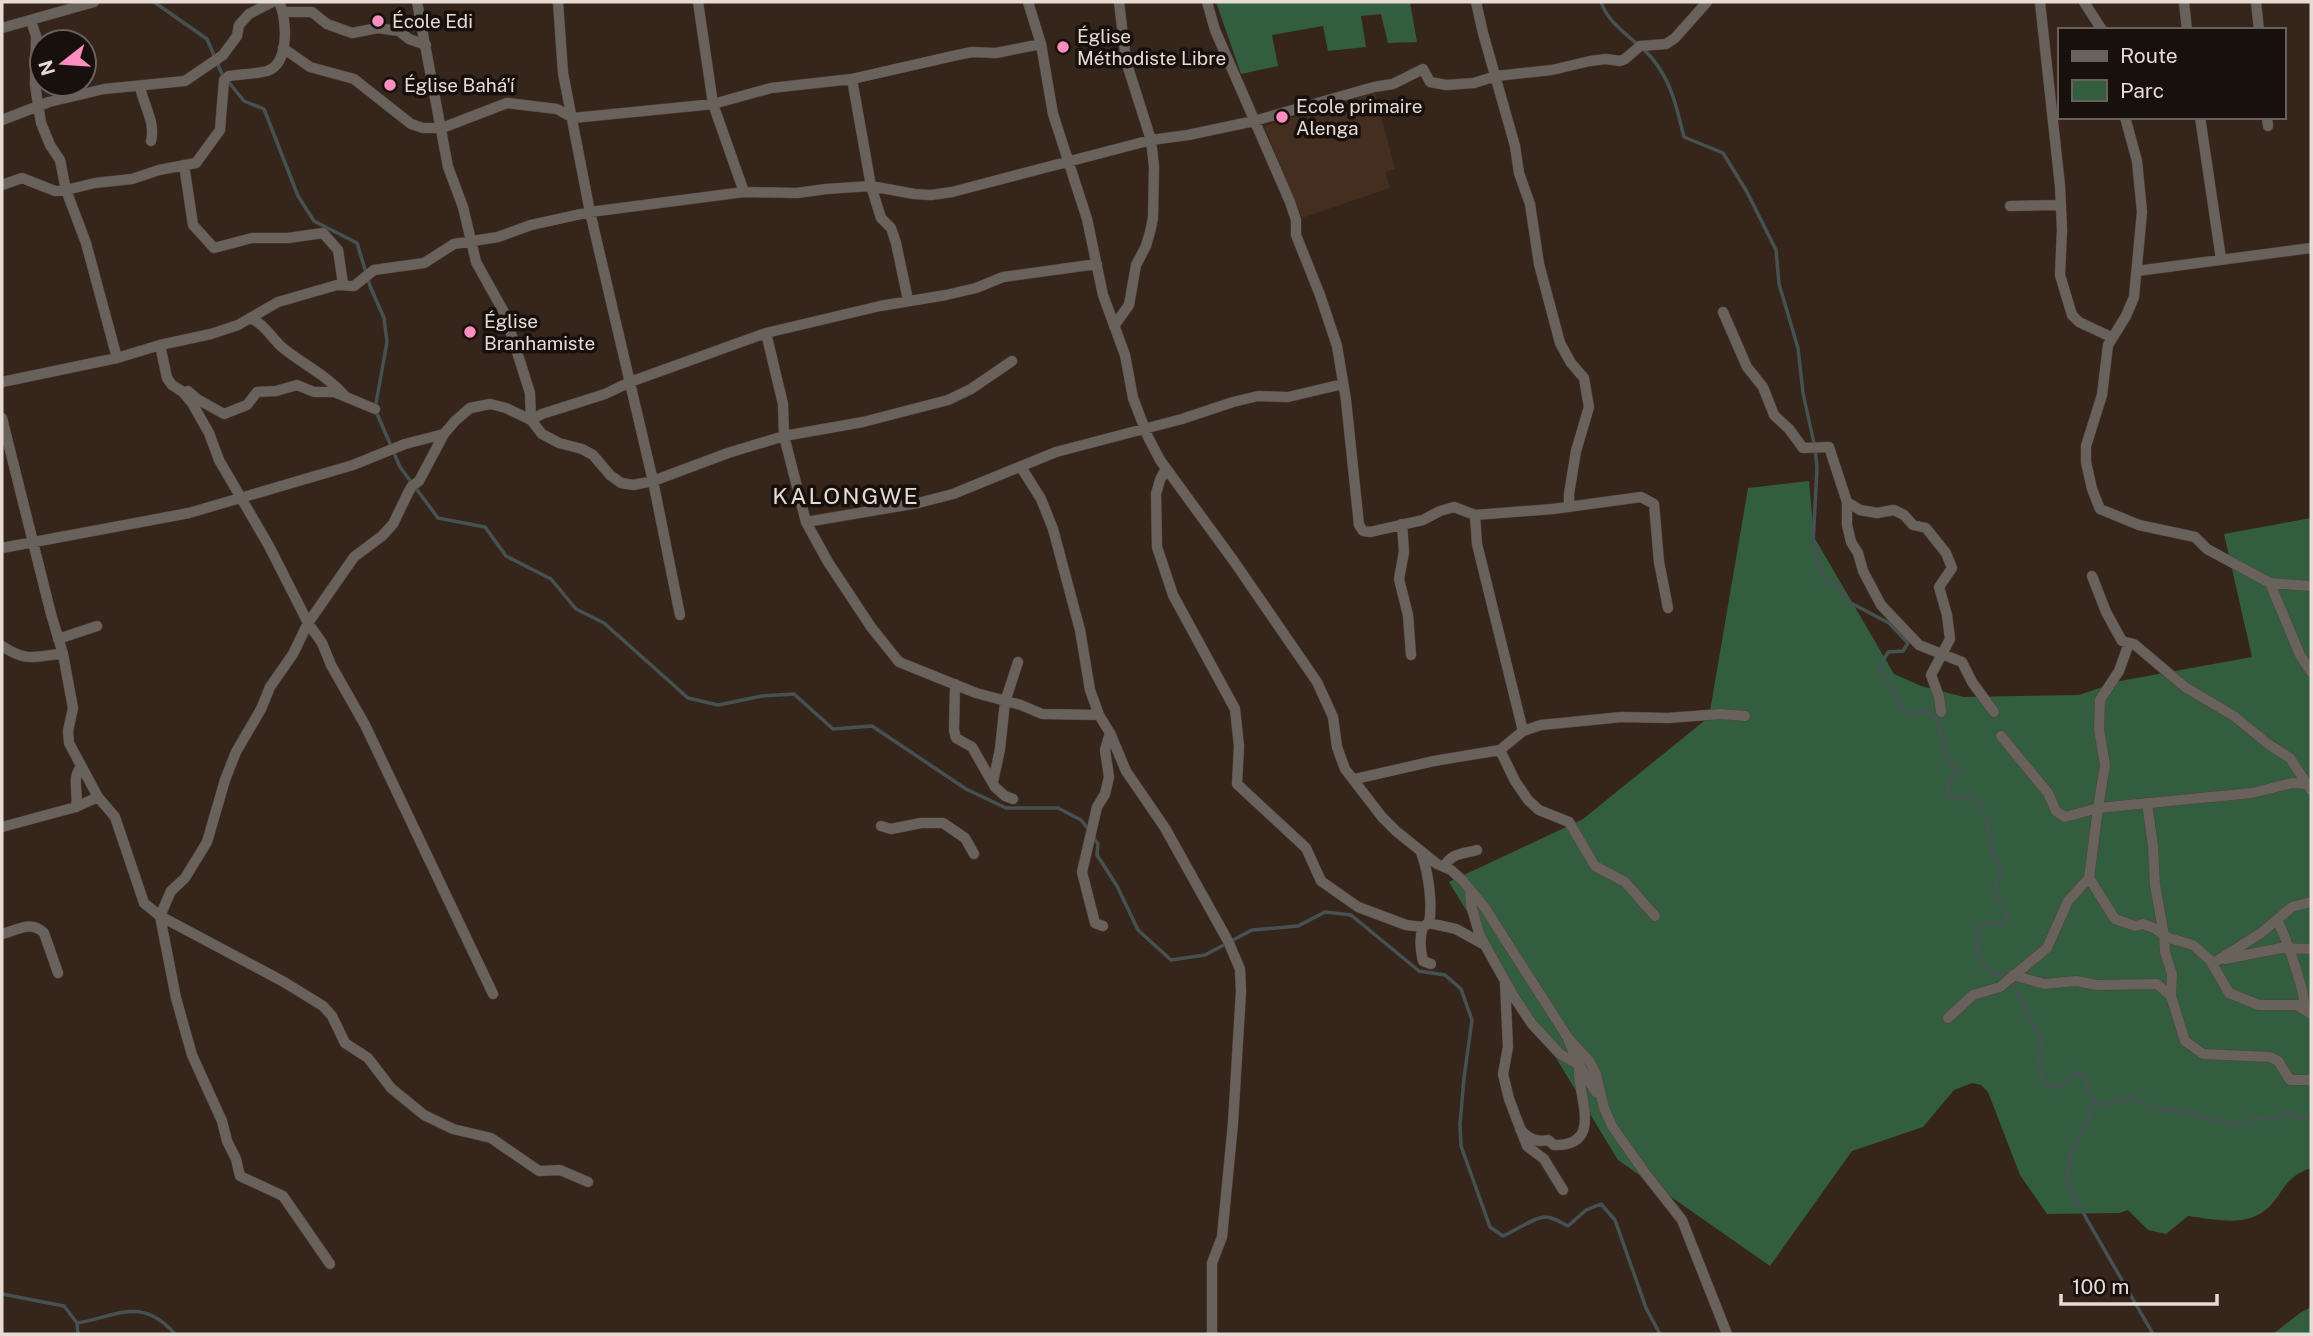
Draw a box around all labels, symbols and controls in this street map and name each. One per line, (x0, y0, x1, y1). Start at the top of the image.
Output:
place label: École Edi (392, 10, 473, 32)
marker: École Edi (370, 13, 386, 29)
place label: Église Méthodiste Libre (1077, 25, 1226, 69)
north arrow (28, 28, 98, 98)
legend (2058, 28, 2285, 119)
marker: Église Méthodiste Libre (1055, 39, 1071, 55)
text: Route (2120, 43, 2178, 68)
text: N (34, 58, 59, 78)
place label: Église Bahá'í (404, 74, 515, 96)
marker: Église Bahá'í (382, 77, 398, 93)
text: Parc (2120, 78, 2164, 103)
place label: Ecole primaire Alenga (1296, 95, 1423, 139)
marker: Ecole primaire Alenga (1274, 109, 1290, 125)
place label: Église Branhamiste (484, 310, 595, 354)
marker: Église Branhamiste (462, 324, 478, 340)
district label: KALONGWE (772, 482, 920, 509)
scale bar (2061, 1262, 2217, 1306)
text: 100 m (2072, 1274, 2129, 1299)

